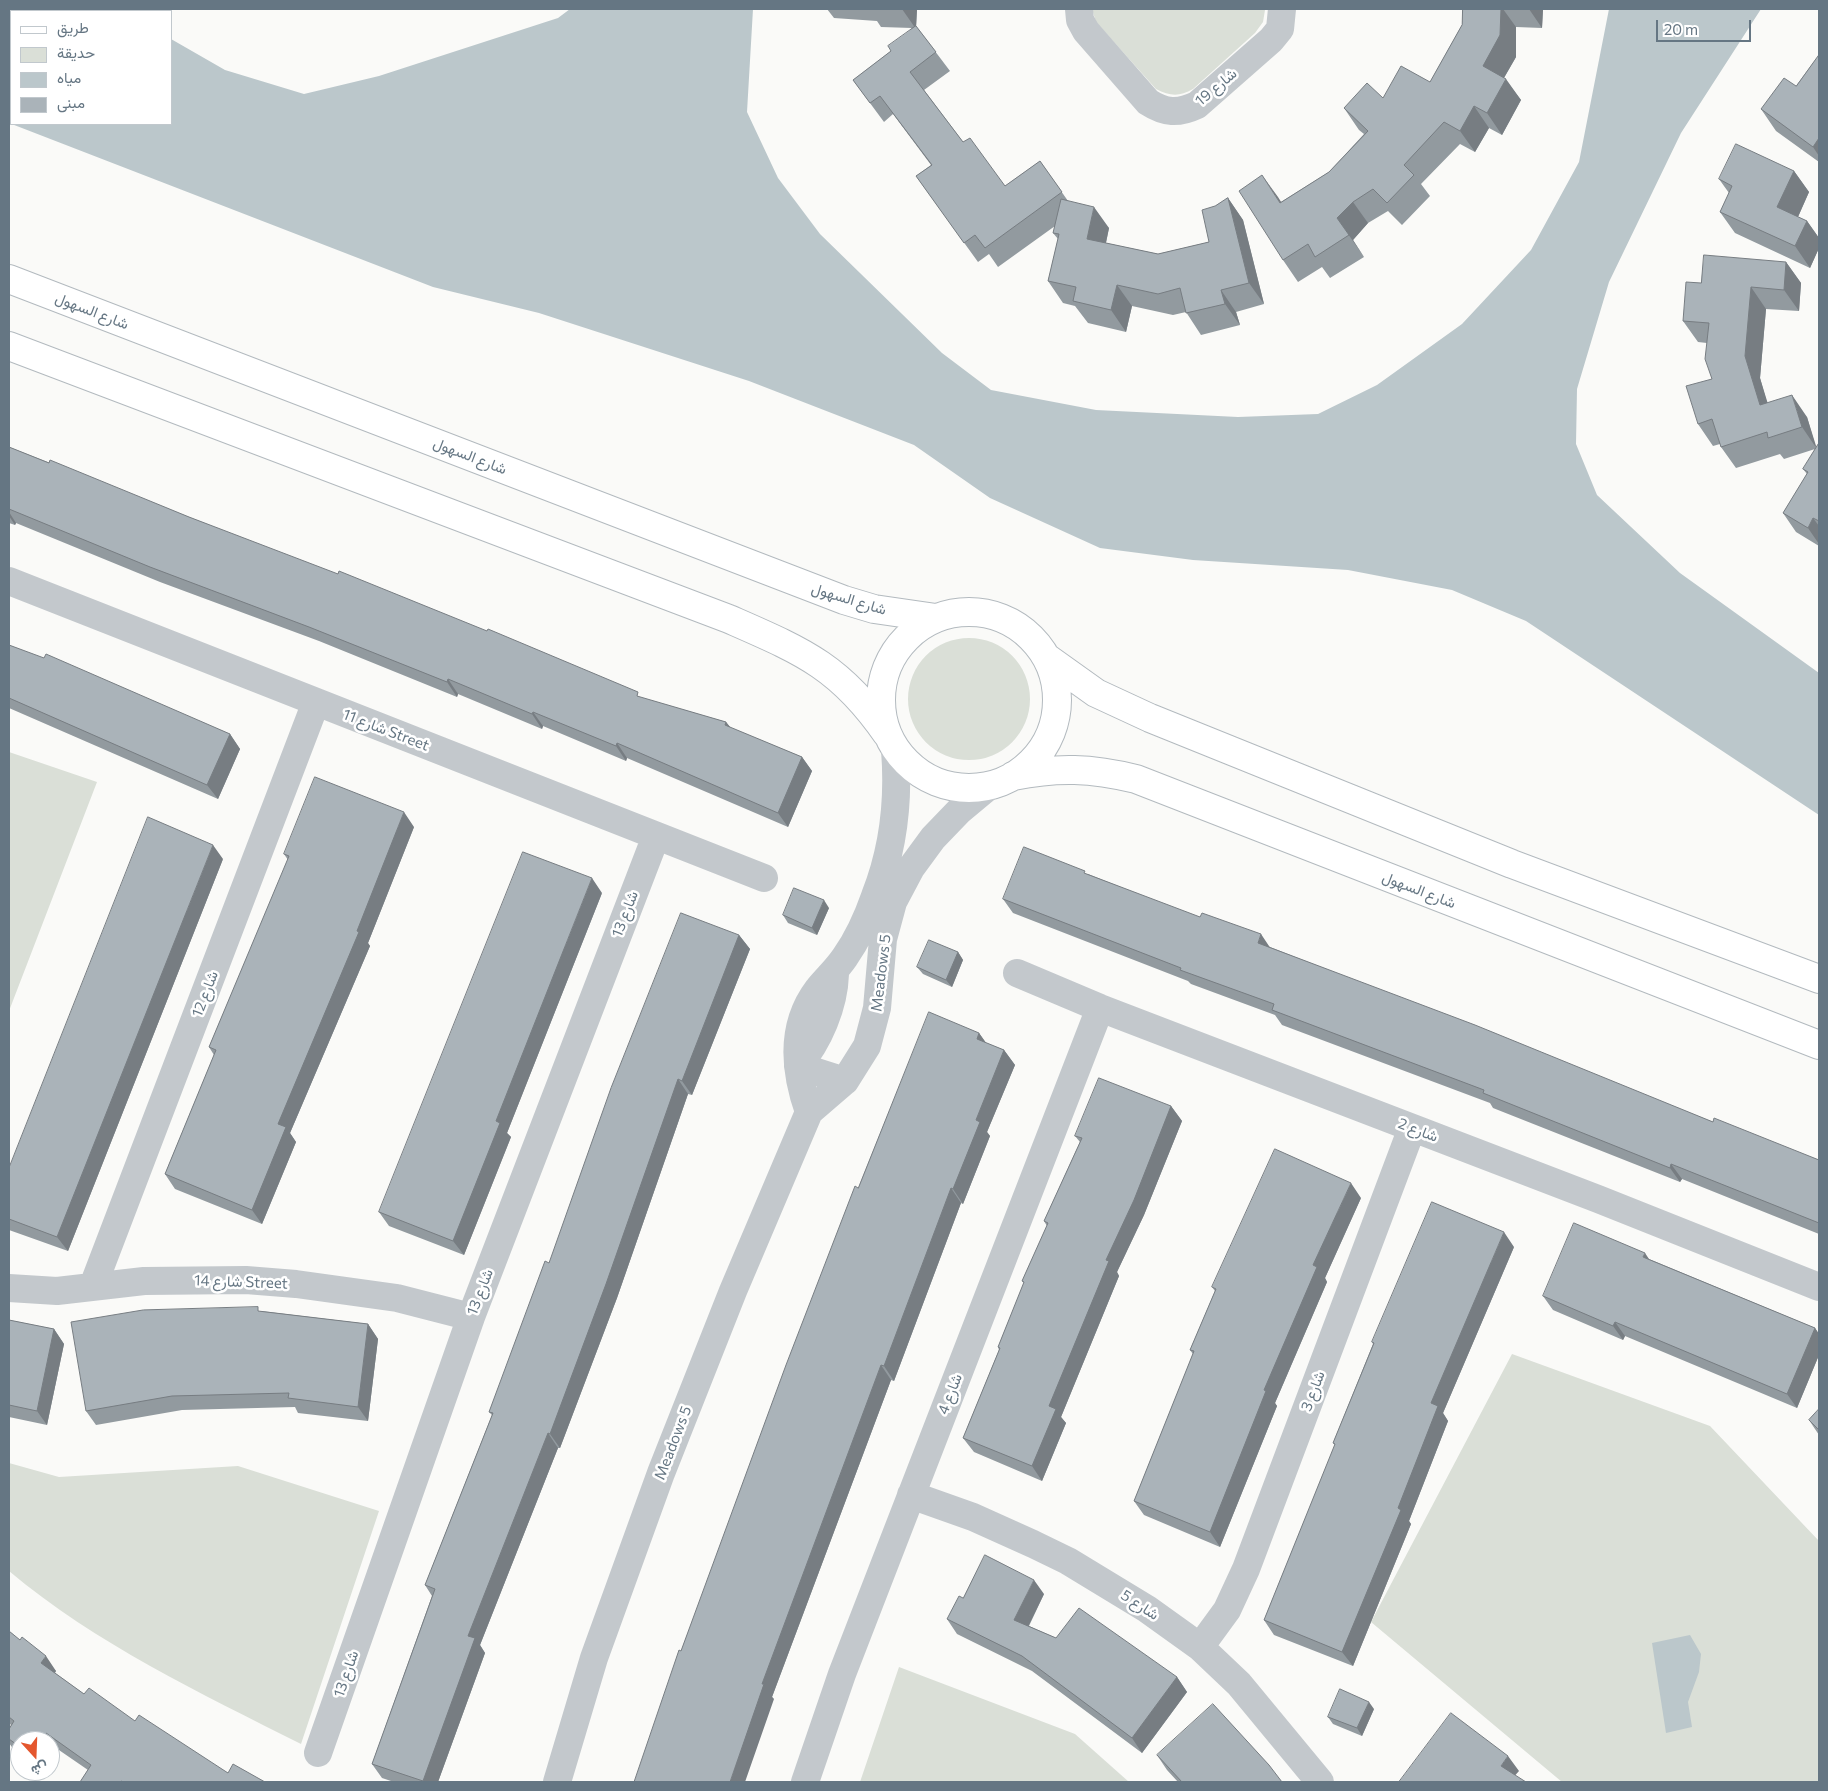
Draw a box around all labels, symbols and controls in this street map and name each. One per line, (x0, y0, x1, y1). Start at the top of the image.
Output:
legend (10, 10, 172, 125)
scale bar (1658, 10, 1753, 42)
text: طريق (57, 18, 89, 36)
text: 20 m (1664, 20, 1698, 38)
text: حديقة (57, 43, 95, 61)
street label: شارع 19 (1192, 64, 1240, 110)
text: مياه (57, 68, 81, 86)
text: مبنى (57, 93, 85, 111)
street label: شارع السهول (53, 289, 131, 333)
street label: شارع السهول (431, 434, 509, 478)
street label: شارع السهول (809, 579, 889, 619)
street label: شارع 11 Street (340, 705, 432, 755)
street label: شارع السهول (1380, 868, 1458, 912)
street label: شارع 13 (608, 888, 642, 940)
street label: Meadows 5 (867, 933, 895, 1013)
street label: شارع 12 (188, 968, 222, 1020)
street label: شارع 2 (1395, 1114, 1441, 1146)
street label: شارع 13 (463, 1266, 497, 1318)
street label: شارع 14 Street (194, 1271, 288, 1293)
street label: شارع 3 (1297, 1368, 1329, 1414)
street label: شارع 4 (934, 1371, 966, 1417)
street label: Meadows 5 (651, 1403, 695, 1483)
street label: شارع 5 (1118, 1586, 1162, 1624)
street label: شارع 13 (330, 1648, 362, 1700)
north arrow (10, 1731, 60, 1781)
text: ش (29, 1759, 51, 1780)

